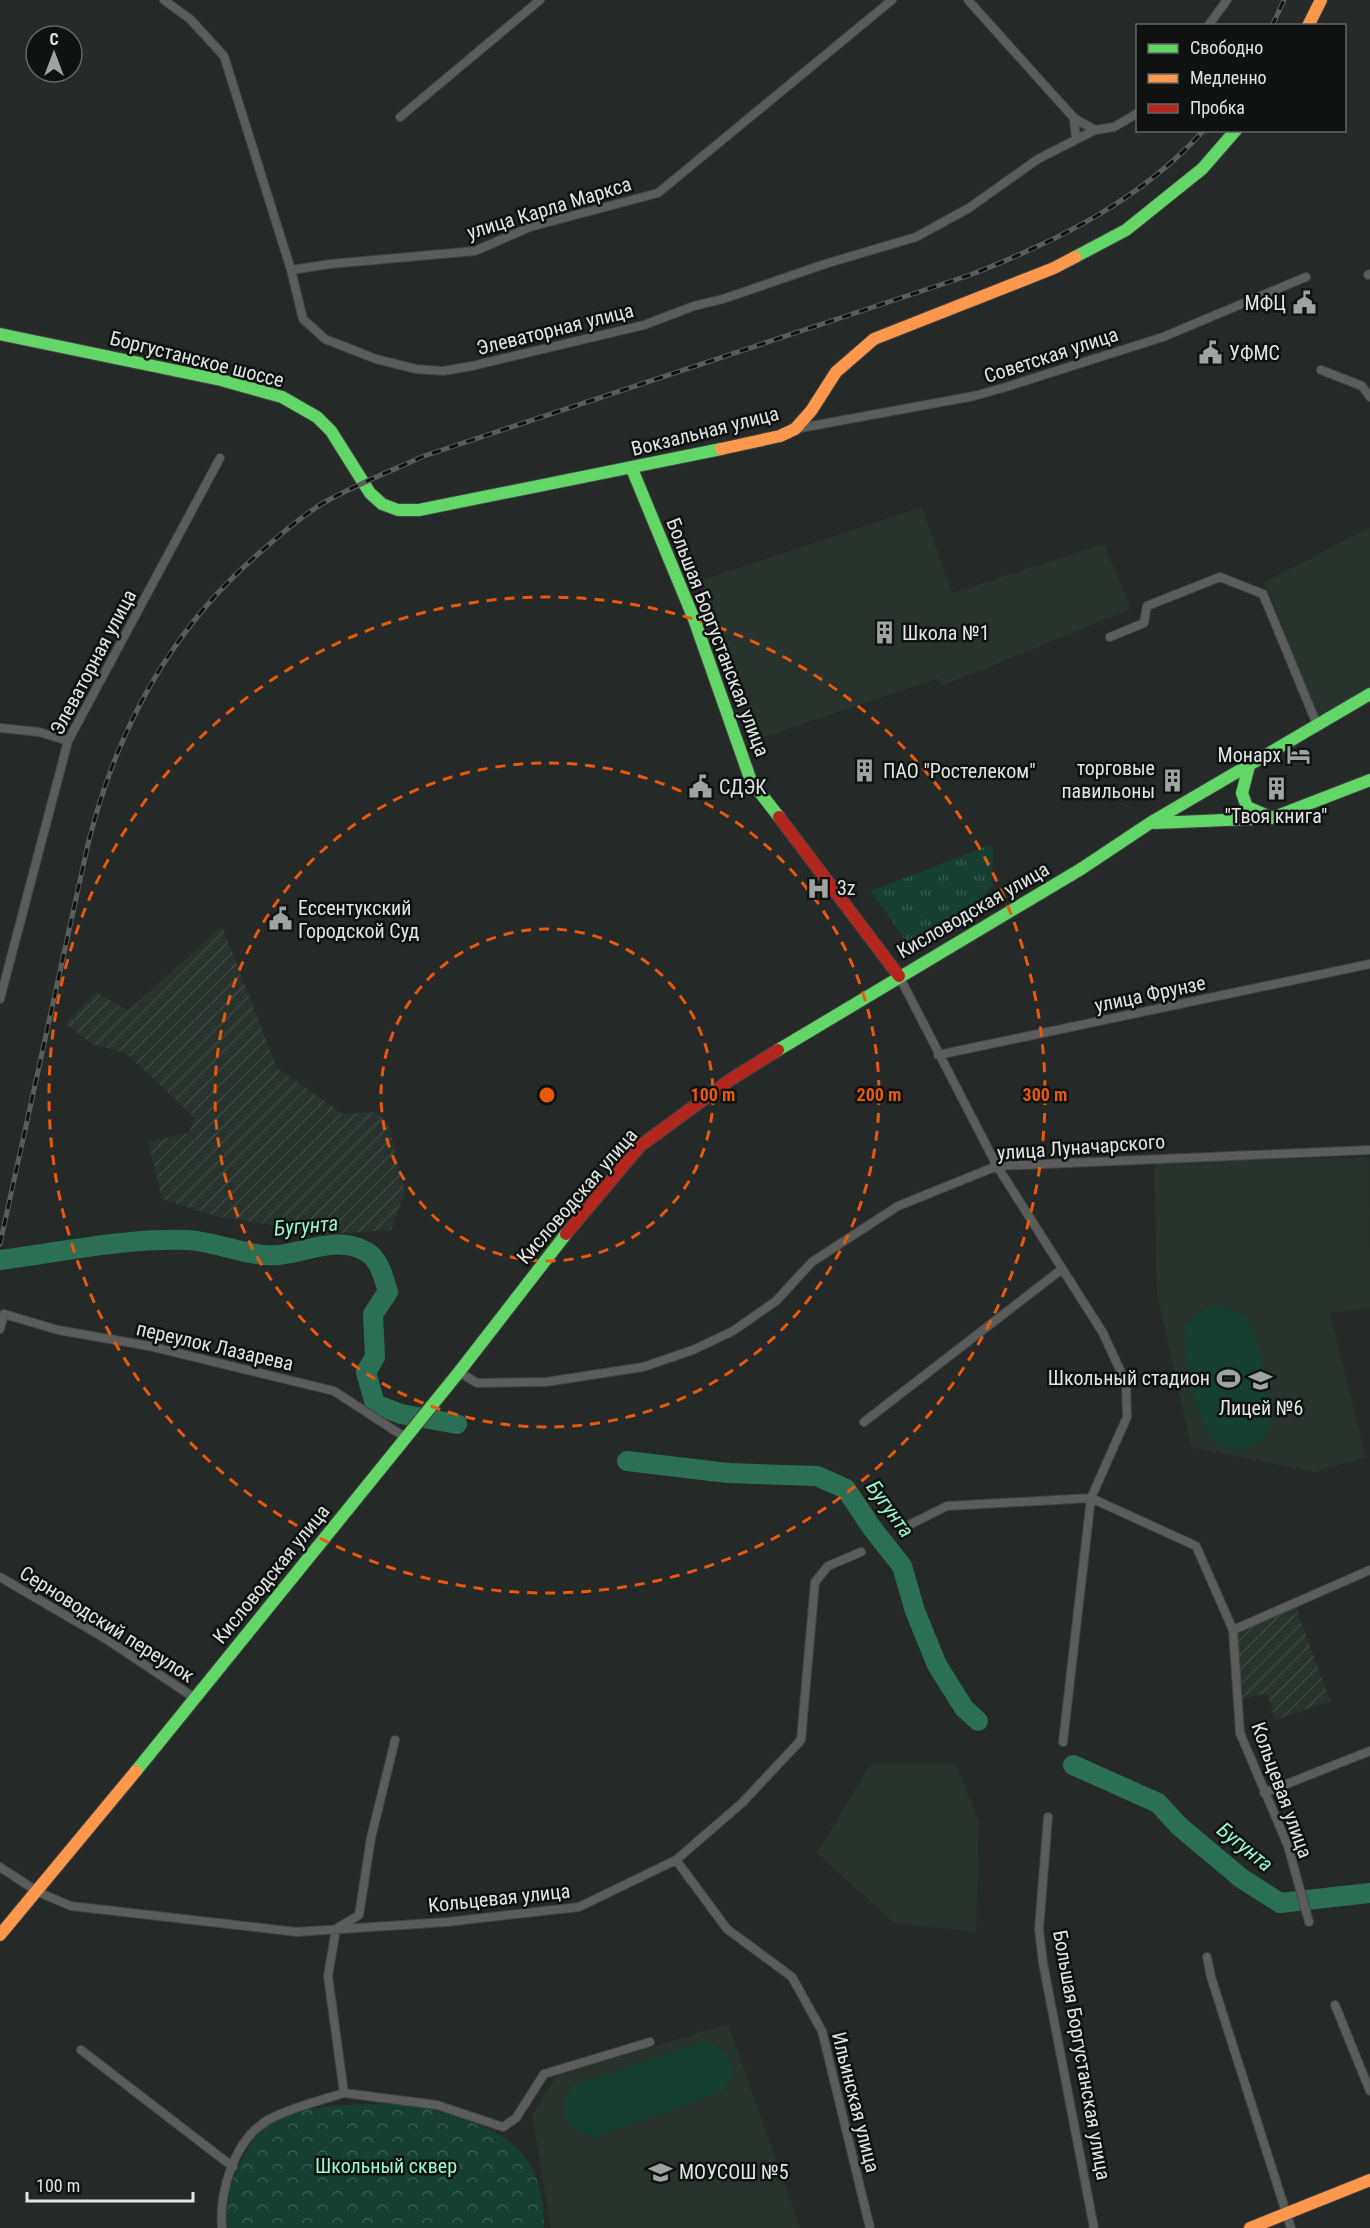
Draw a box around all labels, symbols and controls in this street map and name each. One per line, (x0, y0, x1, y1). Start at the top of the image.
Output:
north arrow (24, 24, 84, 84)
legend (1136, 24, 1346, 132)
text: С (49, 30, 59, 49)
text: Свободно (1190, 37, 1263, 58)
text: Медленно (1190, 67, 1267, 88)
text: Пробка (1190, 97, 1245, 118)
street label: улица Карла Маркса (464, 172, 634, 244)
public building icon: МФЦ (1291, 290, 1317, 316)
place label: МФЦ (1245, 291, 1286, 315)
street label: Элеваторная улица (474, 298, 636, 360)
street label: Советская улица (981, 322, 1121, 388)
street label: Боргустанское шоссе (107, 326, 287, 392)
public building icon: УФМС (1198, 340, 1224, 366)
place label: УФМС (1229, 341, 1280, 365)
street label: Вокзальная улица (629, 401, 781, 461)
street label: Большая Боргустанская улица (661, 514, 775, 760)
street label: Элеваторная улица (45, 585, 141, 739)
building icon: Школа №1 (871, 620, 897, 646)
place label: Школа №1 (902, 621, 990, 645)
hotel icon: Монарх (1286, 742, 1312, 768)
place label: Монарх (1218, 743, 1281, 767)
place label: торговые павильоны (1061, 756, 1155, 803)
building icon: ПАО "Ростелеком" (852, 758, 878, 784)
place label: ПАО "Ростелеком" (883, 759, 1036, 783)
building icon: торговые павильоны (1160, 767, 1186, 793)
public building icon: СДЭК (688, 774, 714, 800)
place label: СДЭК (719, 775, 767, 799)
building icon: "Твоя книга" (1263, 776, 1289, 802)
place label: "Твоя книга" (1225, 804, 1327, 828)
street label: Кисловодская улица (893, 857, 1053, 963)
hospital icon: 3z (806, 875, 832, 901)
place label: 3z (837, 876, 856, 900)
place label: Ессентукский Городской Суд (298, 896, 419, 943)
public building icon: Ессентукский Городской Суд (267, 906, 293, 932)
street label: улица Фрунзе (1092, 971, 1208, 1017)
text: 100 m (691, 1084, 735, 1105)
text: 200 m (857, 1084, 901, 1105)
text: 300 m (1023, 1084, 1067, 1105)
centre of rings (537, 1085, 557, 1105)
street label: Кисловодская улица (512, 1123, 642, 1269)
street label: улица Луначарского (996, 1129, 1166, 1165)
water label: Бугунта (273, 1211, 339, 1241)
street label: переулок Лазарева (134, 1316, 296, 1376)
sports icon: Школьный стадион (1215, 1365, 1241, 1391)
place label: Школьный стадион (1048, 1366, 1210, 1390)
school or university icon: Лицей №6 (1248, 1367, 1274, 1393)
place label: Лицей №6 (1219, 1396, 1303, 1420)
water label: Бугунта (861, 1476, 919, 1542)
street label: Кисловодская улица (208, 1500, 334, 1648)
street label: Серноводский переулок (15, 1561, 199, 1688)
street label: Кольцевая улица (1246, 1719, 1318, 1861)
water label: Бугунта (1212, 1817, 1278, 1877)
street label: Кольцевая улица (427, 1879, 571, 1917)
street label: Большая Боргустанская улица (1048, 1928, 1116, 2182)
street label: Ильинская улица (827, 2029, 885, 2175)
park label: Школьный сквер (315, 2154, 457, 2178)
school or university icon: МОУСОШ №5 (648, 2159, 674, 2185)
place label: МОУСОШ №5 (679, 2160, 789, 2184)
scale bar (27, 2165, 194, 2203)
text: 100 m (36, 2175, 80, 2196)

